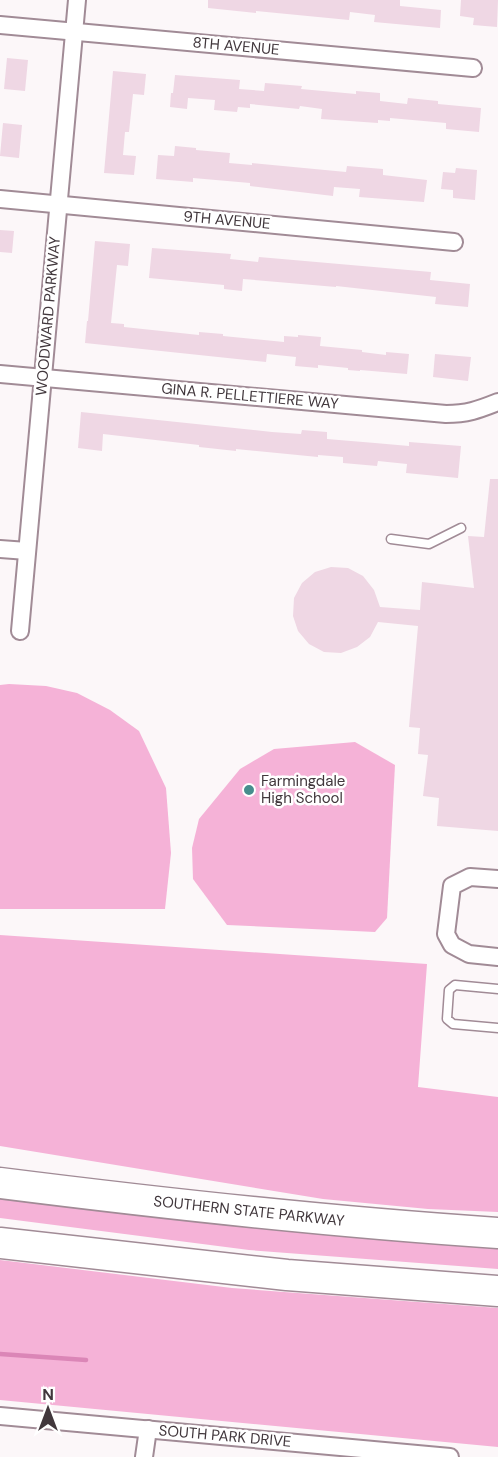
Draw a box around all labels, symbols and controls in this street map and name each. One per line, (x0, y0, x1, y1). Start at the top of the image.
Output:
street label: 8TH AVENUE (192, 32, 280, 60)
street label: 9TH AVENUE (183, 206, 271, 234)
street label: WOODWARD PARKWAY (31, 235, 65, 397)
street label: GINA R. PELLETTIERE WAY (161, 378, 340, 414)
place label: Farmingdale High School (261, 771, 345, 808)
marker: Farmingdale High School (242, 783, 256, 797)
street label: SOUTHERN STATE PARKWAY (153, 1191, 346, 1231)
north arrow (18, 1379, 78, 1439)
text: N (42, 1384, 54, 1405)
street label: SOUTH PARK DRIVE (158, 1420, 292, 1452)

